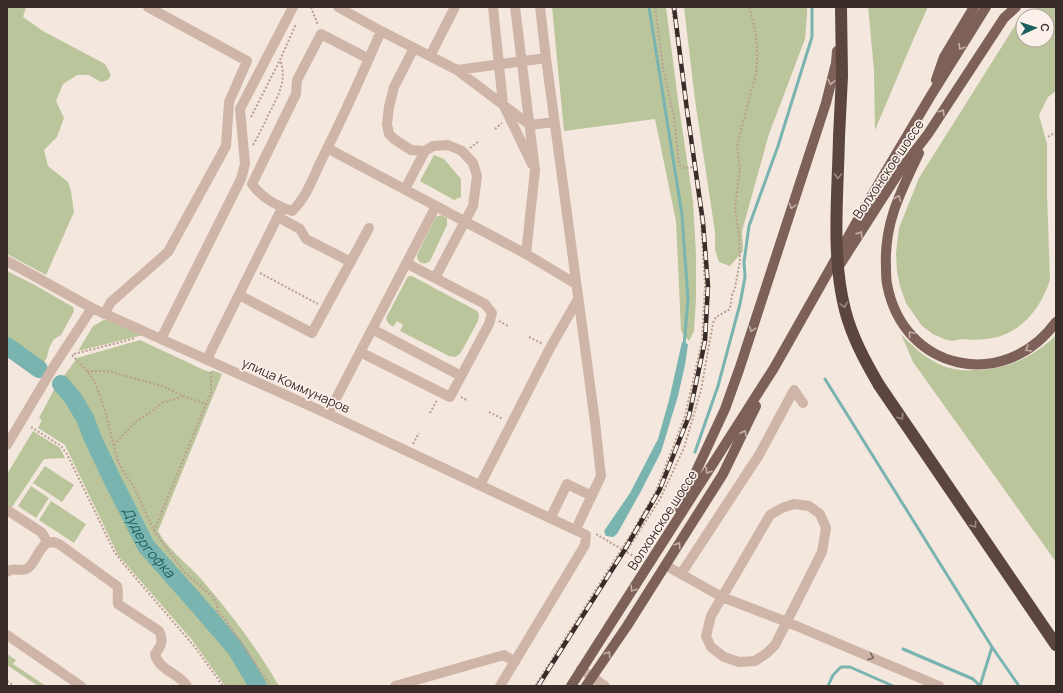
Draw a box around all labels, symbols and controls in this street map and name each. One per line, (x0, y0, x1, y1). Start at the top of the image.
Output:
north arrow (1015, 8, 1055, 48)
text: С (1038, 23, 1053, 32)
one-way arrow (958, 43, 966, 50)
one-way arrow (827, 78, 836, 85)
one-way arrow (937, 109, 945, 116)
street label: Волхонское шоссе (848, 116, 928, 222)
one-way arrow (834, 173, 842, 179)
one-way arrow (894, 194, 902, 201)
one-way arrow (788, 202, 797, 209)
one-way arrow (855, 231, 862, 238)
one-way arrow (840, 302, 848, 309)
one-way arrow (748, 326, 757, 333)
one-way arrow (908, 331, 915, 338)
one-way arrow (1025, 344, 1032, 351)
street label: улица Коммунаров (239, 353, 353, 417)
one-way arrow (896, 413, 904, 420)
one-way arrow (739, 429, 747, 437)
street label: Волхонское шоссе (623, 466, 701, 573)
one-way arrow (705, 467, 713, 474)
water label: Дудергофка (119, 504, 180, 582)
one-way arrow (969, 520, 976, 527)
one-way arrow (674, 542, 681, 549)
one-way arrow (630, 585, 638, 592)
one-way arrow (603, 651, 611, 658)
one-way arrow (868, 653, 875, 661)

